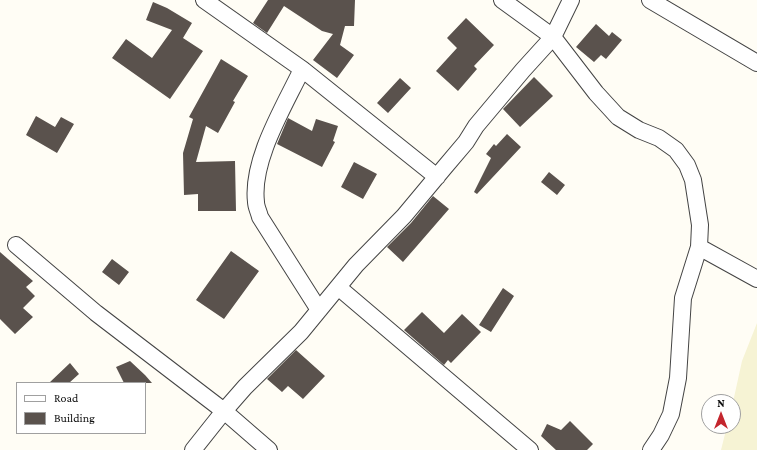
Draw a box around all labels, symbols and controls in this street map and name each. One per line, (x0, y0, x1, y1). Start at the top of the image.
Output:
legend (16, 382, 146, 434)
text: Road (54, 391, 78, 405)
north arrow (701, 394, 741, 434)
text: N (717, 397, 725, 409)
text: Building (54, 411, 95, 425)

